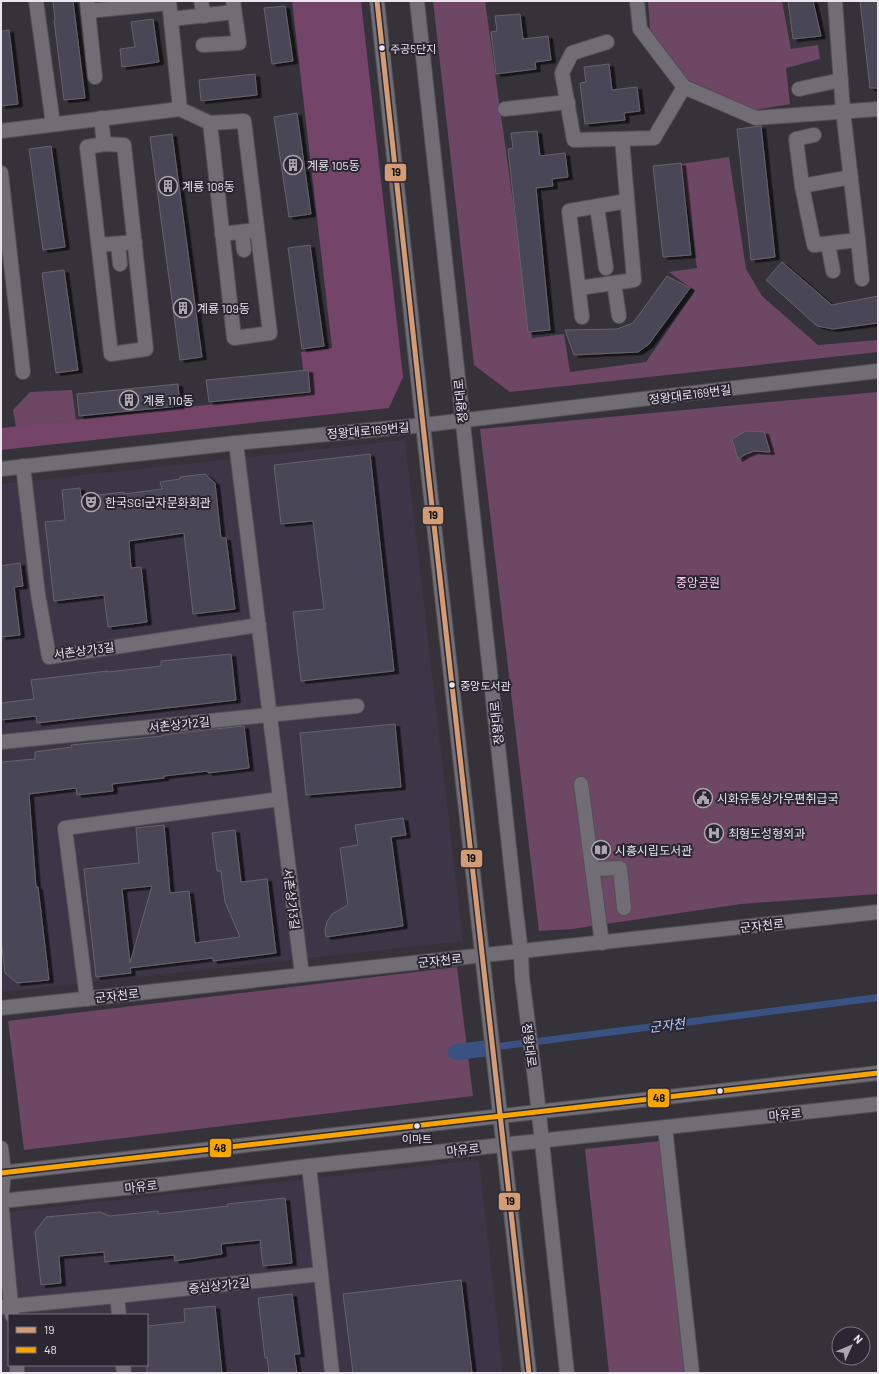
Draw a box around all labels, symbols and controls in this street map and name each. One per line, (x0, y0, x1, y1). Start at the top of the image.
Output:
place label: 주공5단지 (390, 42, 436, 55)
marker: 주공5단지 (377, 43, 387, 53)
building icon: 계룡 105동 (282, 154, 304, 176)
place label: 계룡 105동 (307, 158, 360, 172)
line badge: 19 (384, 163, 407, 182)
text: 19 (391, 165, 401, 178)
building icon: 계룡 108동 (157, 175, 179, 197)
place label: 계룡 108동 (182, 179, 235, 193)
building icon: 계룡 109동 (172, 297, 194, 319)
place label: 계룡 109동 (197, 301, 250, 315)
street label: 정왕대로 (451, 378, 469, 424)
street label: 정왕대로169번길 (648, 382, 732, 406)
building icon: 계룡 110동 (118, 389, 140, 411)
place label: 계룡 110동 (143, 393, 194, 407)
street label: 정왕대로169번길 (326, 419, 410, 441)
theatre icon: 한국SGI군자문화회관 (80, 491, 102, 513)
place label: 한국SGI군자문화회관 (105, 495, 211, 509)
line badge: 19 (422, 506, 444, 525)
text: 19 (428, 508, 438, 521)
park label: 중앙공원 (676, 575, 720, 589)
street label: 서촌상가3길 (53, 639, 115, 661)
place label: 중앙도서관 (460, 679, 511, 692)
marker: 중앙도서관 (447, 680, 457, 690)
street label: 정왕대로 (487, 700, 505, 746)
street label: 서촌상가2길 (148, 714, 210, 734)
public building icon: 시화유통상가우편취급국 (692, 787, 714, 809)
place label: 시화유통상가우편취급국 (717, 791, 838, 805)
hospital icon: 최형도성형외과 (703, 822, 725, 844)
place label: 최형도성형외과 (728, 826, 805, 840)
library icon: 시흥시립도서관 (590, 839, 612, 861)
place label: 시흥시립도서관 (615, 843, 692, 857)
line badge: 19 (460, 849, 483, 868)
text: 19 (466, 851, 476, 864)
street label: 서촌상가3길 (281, 868, 303, 930)
street label: 군자천로 (739, 916, 785, 934)
street label: 군자천로 (417, 951, 463, 969)
street label: 군자천로 (94, 986, 140, 1004)
water label: 군자천 (648, 1015, 687, 1035)
street label: 정왕대로 (520, 1022, 540, 1068)
unlabelled marker (715, 1086, 725, 1096)
line badge: 48 (647, 1088, 670, 1108)
text: 48 (653, 1091, 665, 1104)
street label: 마유로 (768, 1105, 802, 1123)
marker: 이마트 (412, 1121, 422, 1131)
place label: 이마트 (402, 1132, 432, 1145)
line badge: 48 (209, 1138, 232, 1158)
street label: 마유로 (446, 1140, 480, 1158)
text: 48 (214, 1141, 226, 1154)
street label: 마유로 (124, 1177, 158, 1195)
line badge: 19 (498, 1192, 521, 1211)
text: 19 (505, 1194, 515, 1207)
street label: 중심상가2길 (188, 1275, 250, 1295)
legend (8, 1314, 148, 1366)
text: 19 (44, 1322, 54, 1336)
north arrow (831, 1326, 871, 1366)
text: N (851, 1332, 866, 1346)
text: 48 (44, 1342, 57, 1356)

